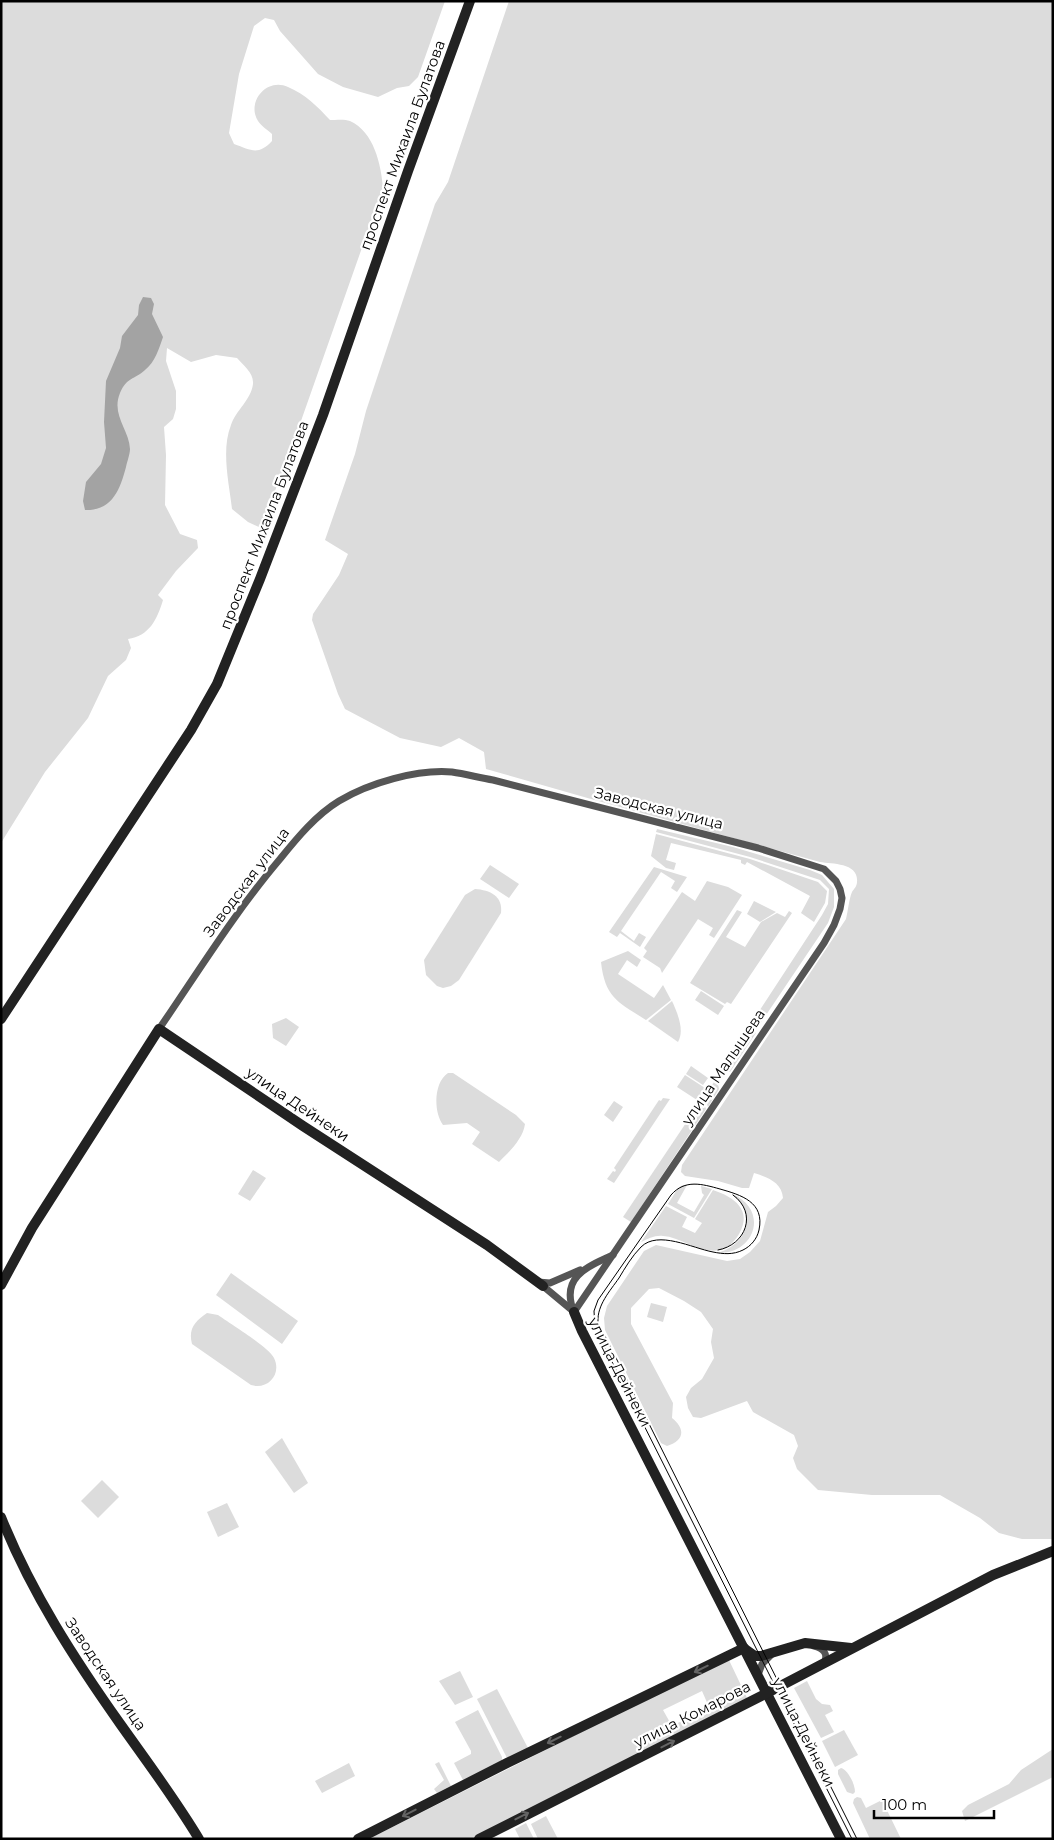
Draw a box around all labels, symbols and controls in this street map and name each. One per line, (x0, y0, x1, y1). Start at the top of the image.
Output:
street label: проспект Михаила Булатова (355, 37, 449, 253)
street label: проспект Михаила Булатова (215, 418, 313, 632)
street label: Заводская улица (593, 783, 725, 833)
street label: Заводская улица (199, 824, 293, 940)
street label: улица Малышева (676, 1005, 769, 1130)
street label: улица Дейнеки (242, 1062, 353, 1146)
street label: улица Дейнеки (584, 1313, 656, 1430)
street label: Заводская улица (61, 1614, 151, 1734)
one-way arrow (693, 1665, 708, 1675)
street label: улица Дейнеки (768, 1673, 840, 1790)
street label: улица Комарова (629, 1676, 754, 1752)
one-way arrow (547, 1736, 562, 1746)
one-way arrow (660, 1739, 675, 1748)
scale bar (874, 1788, 994, 1820)
text: 100 m (882, 1795, 927, 1814)
one-way arrow (402, 1809, 417, 1818)
one-way arrow (515, 1811, 530, 1821)

